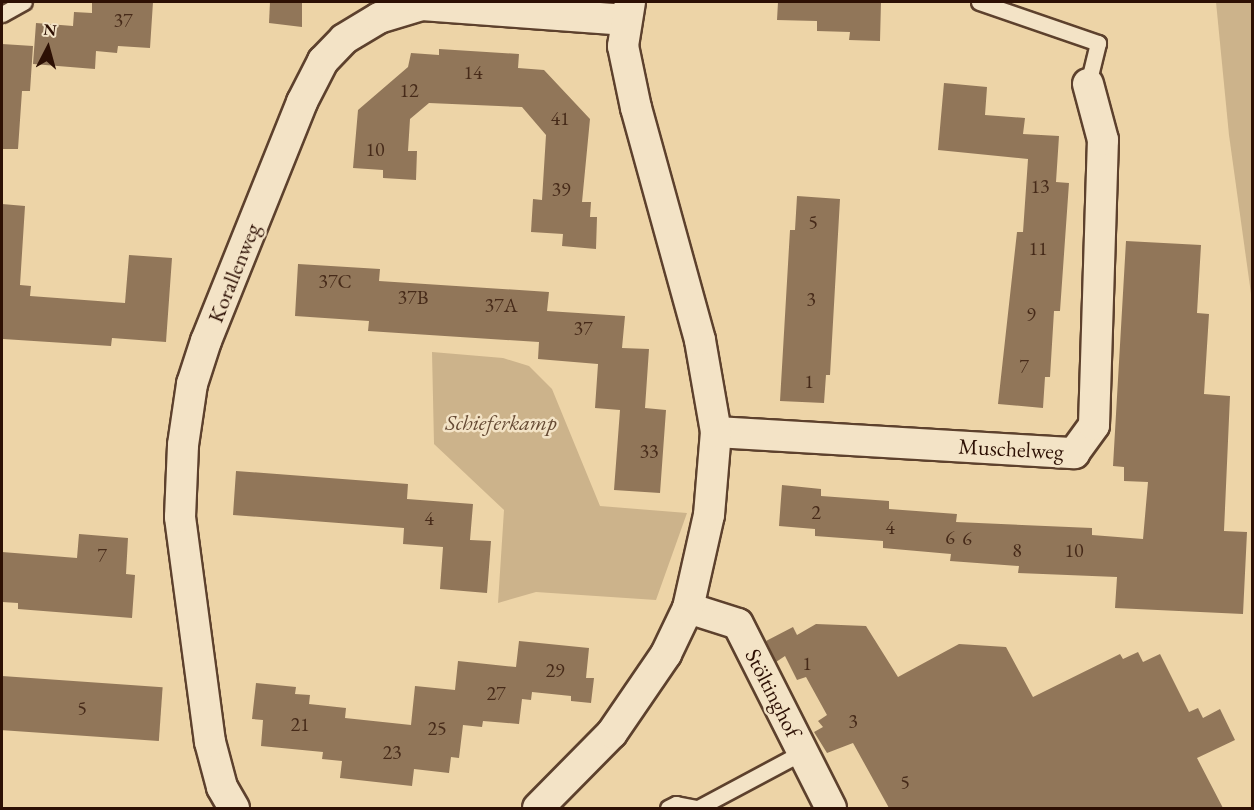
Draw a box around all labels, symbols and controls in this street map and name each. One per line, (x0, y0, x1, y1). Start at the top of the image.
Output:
house number: 37 (113, 8, 133, 32)
north arrow (18, 18, 78, 78)
text: N (42, 18, 57, 41)
house number: 14 (463, 60, 483, 84)
house number: 12 (399, 78, 419, 102)
house number: 41 (550, 106, 570, 130)
house number: 10 (365, 137, 385, 161)
house number: 13 (1030, 174, 1050, 198)
house number: 39 (551, 177, 571, 201)
house number: 5 (808, 210, 818, 234)
street label: Korallenweg (202, 219, 266, 327)
house number: 11 (1028, 236, 1048, 260)
house number: 37C (318, 269, 352, 293)
house number: 37B (398, 285, 428, 309)
house number: 3 (806, 287, 816, 311)
house number: 37A (484, 293, 518, 317)
house number: 9 (1026, 302, 1036, 326)
house number: 37 (573, 316, 593, 340)
house number: 7 (1019, 354, 1029, 378)
house number: 1 (804, 369, 814, 393)
park label: Schieferkamp (445, 410, 557, 436)
street label: Muschelweg (958, 433, 1064, 465)
house number: 33 (639, 439, 659, 463)
house number: 2 (811, 500, 821, 524)
house number: 4 (424, 506, 434, 530)
house number: 4 (885, 515, 895, 539)
house number: 6 (945, 525, 955, 549)
house number: 6 (962, 526, 972, 550)
house number: 8 (1012, 538, 1022, 562)
house number: 10 (1064, 538, 1084, 562)
house number: 7 (97, 543, 107, 567)
street label: Stöltinghof (740, 644, 806, 742)
house number: 1 (802, 651, 812, 675)
house number: 29 (545, 658, 565, 682)
house number: 27 (486, 681, 506, 705)
house number: 5 (77, 696, 87, 720)
house number: 3 (848, 709, 858, 733)
house number: 21 (290, 712, 310, 736)
house number: 25 (427, 716, 447, 740)
house number: 23 (382, 740, 402, 764)
house number: 5 (900, 770, 910, 794)

